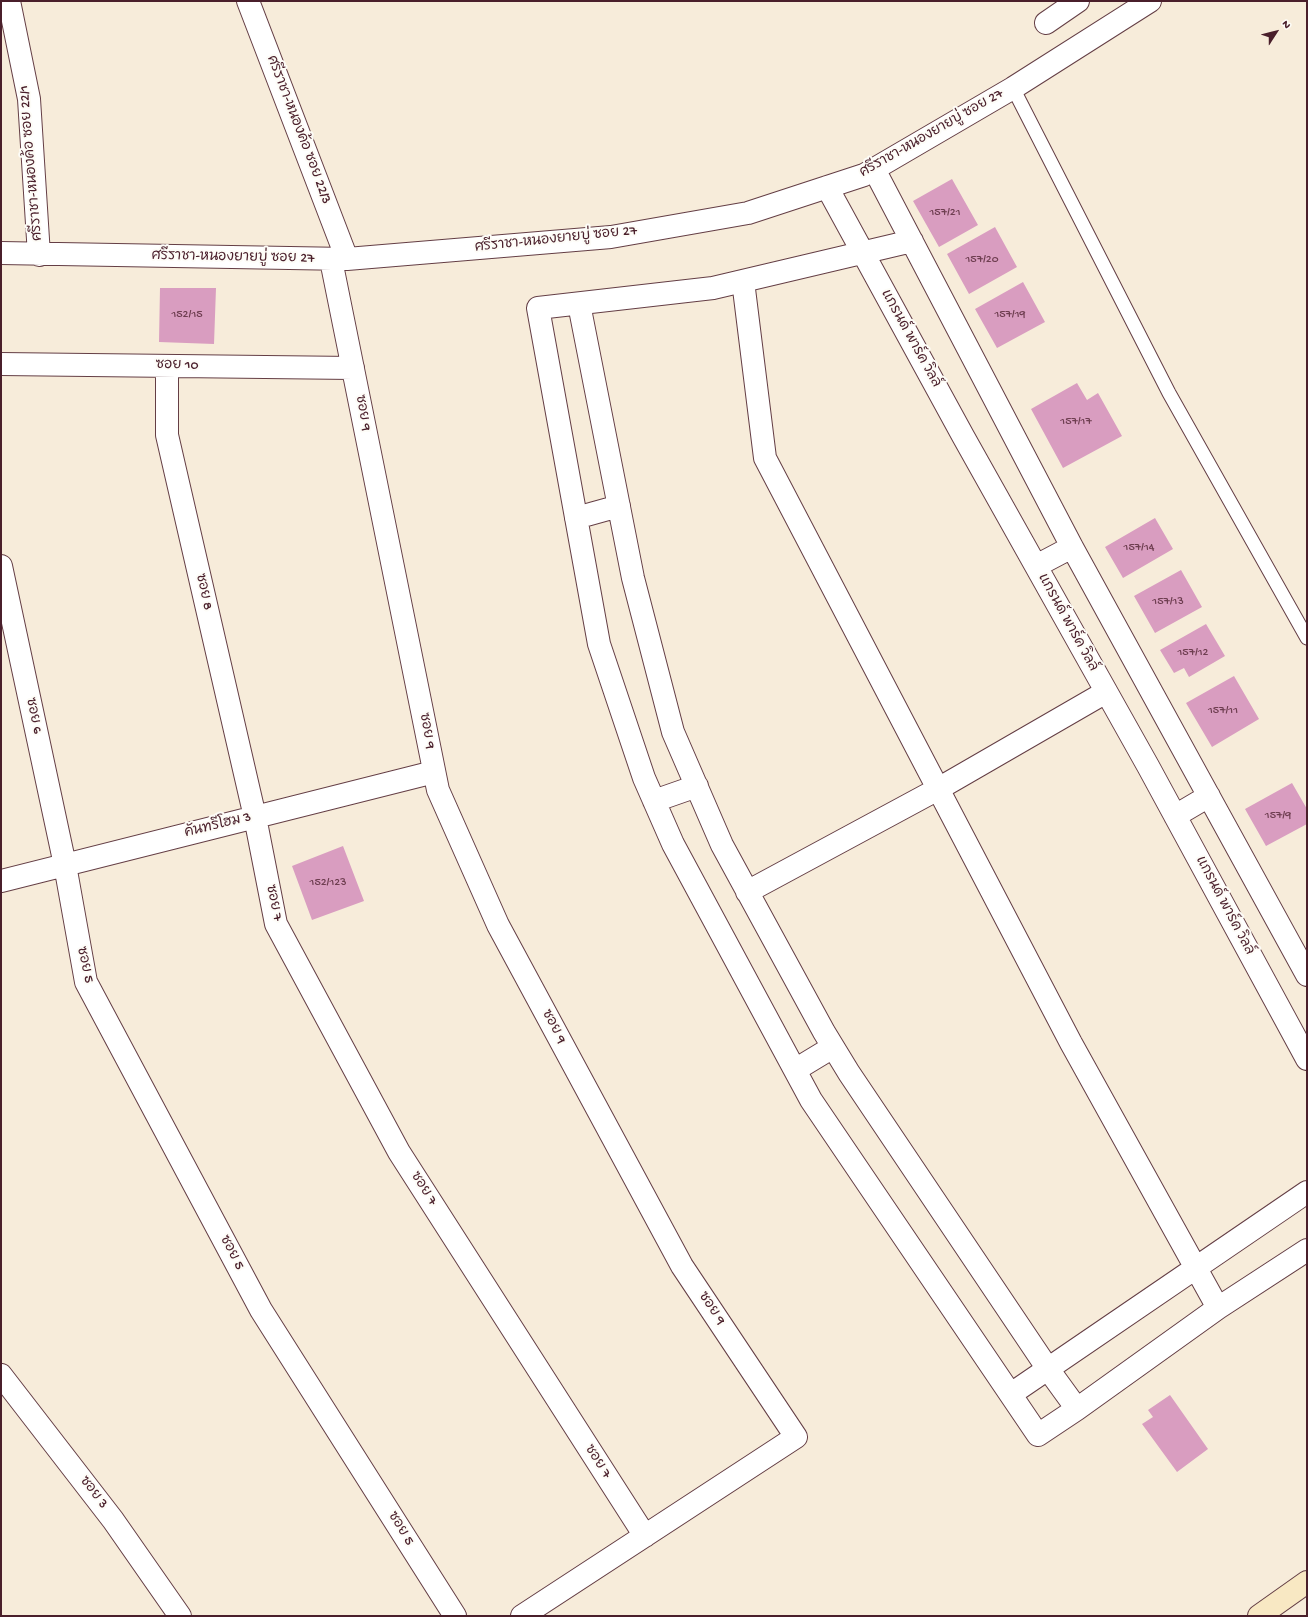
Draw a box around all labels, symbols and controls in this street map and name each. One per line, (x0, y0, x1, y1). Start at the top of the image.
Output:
north arrow (1256, 12, 1296, 52)
text: N (1279, 19, 1293, 31)
street label: ศรีราชา-หนองค้อ ซอย 22/3 (262, 53, 334, 207)
street label: ศรีราชา-หนองค้อ ซอย 22/1 (17, 85, 47, 241)
street label: ศรีราชา-หนองยายบู่ ซอย 27 (857, 86, 1007, 182)
house number: 157/21 (929, 206, 961, 220)
street label: ศรีราชา-หนองยายบู่ ซอย 27 (474, 223, 638, 257)
street label: ศรีราชา-หนองยายบู่ ซอย 27 (152, 248, 314, 268)
house number: 157/20 (966, 253, 998, 267)
street label: แกรนด์ พาร์ค วิลล์ (876, 287, 944, 391)
house number: 152/15 (171, 308, 203, 322)
house number: 157/19 (994, 308, 1026, 322)
street label: ซอย 10 (155, 357, 199, 375)
street label: ซอย 9 (350, 394, 374, 432)
house number: 157/17 (1060, 415, 1092, 429)
house number: 157/14 (1124, 541, 1154, 555)
street label: แกรนด์ พาร์ค วิลล์ (1033, 571, 1101, 675)
street label: ซอย 8 (191, 572, 215, 612)
house number: 157/13 (1152, 595, 1184, 609)
house number: 157/12 (1177, 646, 1209, 660)
street label: ซอย 6 (21, 696, 45, 736)
house number: 157/11 (1208, 704, 1238, 718)
street label: ซอย 9 (414, 712, 438, 750)
house number: 157/9 (1265, 809, 1291, 823)
street label: คันทรีโฮม 3 (183, 810, 253, 842)
street label: แกรนด์ พาร์ค วิลล์ (1191, 854, 1257, 958)
house number: 152/123 (310, 876, 346, 890)
street label: ซอย 7 (261, 883, 285, 923)
street label: ซอย 5 (72, 945, 96, 985)
street label: ซอย 9 (537, 1007, 569, 1047)
street label: ซอย 7 (406, 1169, 440, 1209)
street label: ซอย 5 (215, 1233, 247, 1273)
street label: ซอย 9 (694, 1289, 728, 1329)
street label: ซอย 7 (580, 1442, 614, 1482)
street label: ซอย 3 (75, 1473, 111, 1513)
street label: ซอย 5 (383, 1509, 417, 1549)

